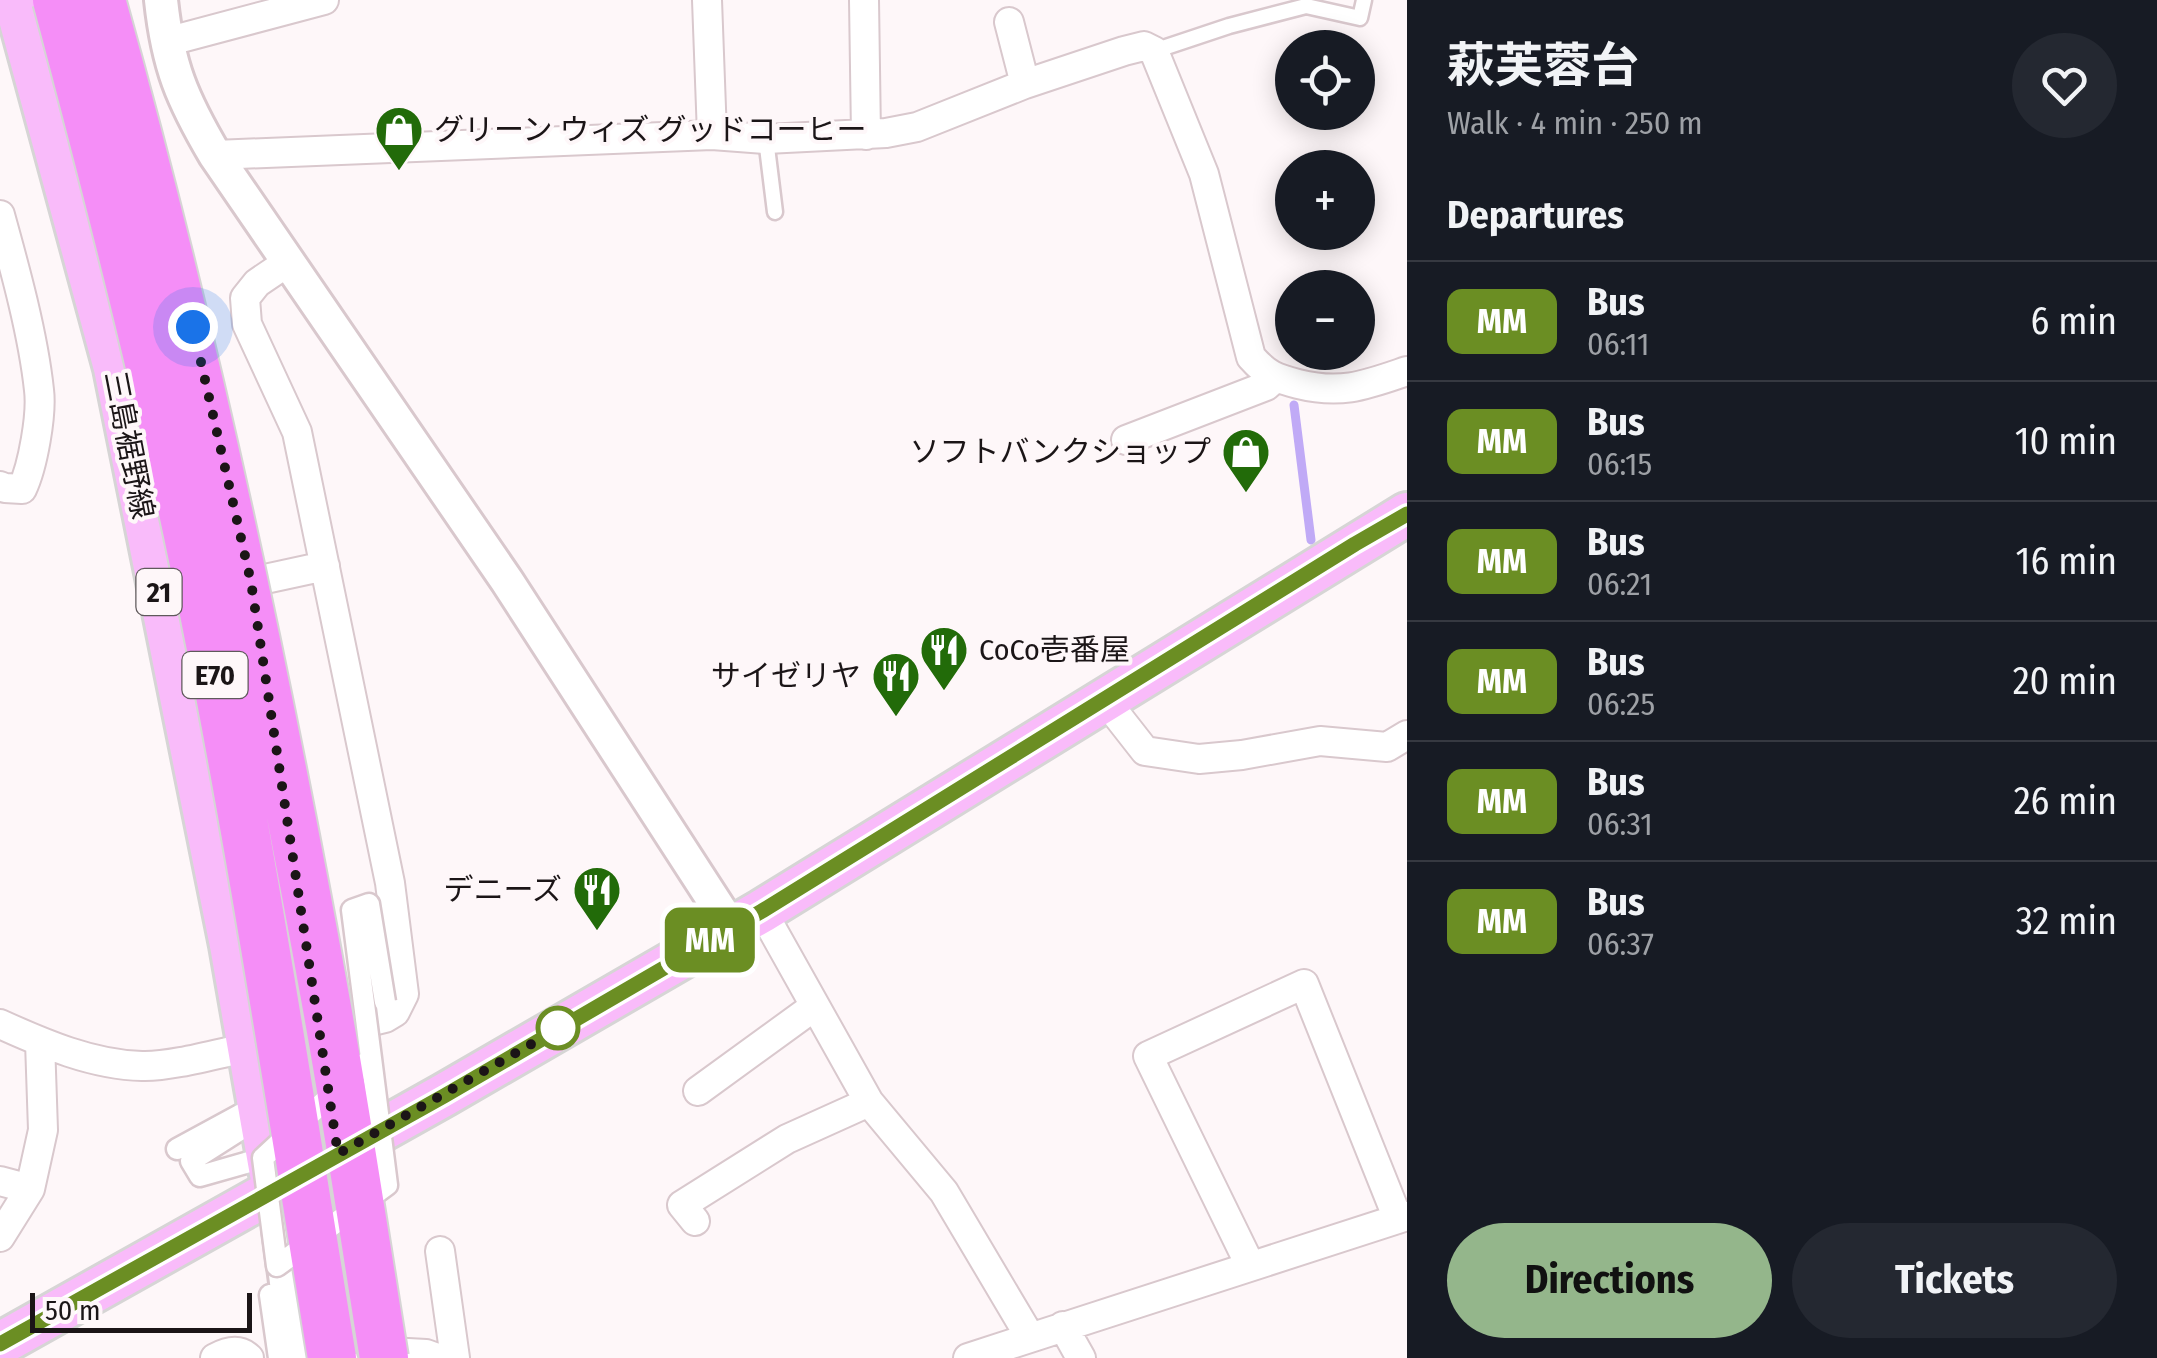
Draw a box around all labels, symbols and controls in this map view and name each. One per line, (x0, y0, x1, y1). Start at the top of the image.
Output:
map controls (1275, 30, 1375, 370)
button: locate (1275, 30, 1375, 130)
button: heart (2012, 33, 2117, 138)
text: 萩芙蓉台 (1447, 37, 1639, 95)
shop icon: グリーン ウィズ グッドコーヒー (373, 104, 425, 172)
text: Walk · 4 min · 250 m (1447, 104, 1703, 142)
place label: グリーン ウィズ グッドコーヒー (434, 112, 867, 148)
button: + (1275, 150, 1375, 250)
text: Departures (1447, 192, 1624, 238)
button: − (1275, 270, 1375, 370)
text: Bus (1587, 279, 1645, 325)
text: 6 min (2030, 298, 2117, 344)
text: MM (1477, 300, 1527, 342)
your location (168, 302, 218, 352)
text: 06:11 (1587, 325, 1650, 363)
street label: 三島裾野線 (97, 368, 161, 522)
text: Bus (1587, 399, 1645, 445)
text: 10 min (2015, 418, 2117, 464)
text: MM (1477, 420, 1527, 462)
shop icon: ソフトバンクショップ (1220, 426, 1272, 494)
place label: ソフトバンクショップ (910, 434, 1211, 470)
text: 06:15 (1587, 445, 1652, 483)
text: Bus (1587, 519, 1645, 565)
text: 16 min (2016, 538, 2117, 584)
text: MM (1477, 540, 1527, 582)
text: 06:21 (1587, 565, 1652, 603)
road number: 21 (136, 569, 182, 615)
restaurant icon: CoCo壱番屋 (918, 624, 970, 692)
place label: CoCo壱番屋 (979, 632, 1130, 668)
text: Bus (1587, 639, 1645, 685)
restaurant icon: サイゼリヤ (870, 650, 922, 718)
road number: E70 (182, 652, 248, 698)
place label: サイゼリヤ (711, 658, 861, 694)
text: 20 min (2013, 658, 2117, 704)
text: MM (1477, 660, 1527, 702)
text: 06:25 (1587, 685, 1655, 723)
text: Bus (1587, 759, 1645, 805)
text: 26 min (2014, 778, 2117, 824)
text: MM (1477, 780, 1527, 822)
text: 06:31 (1587, 805, 1653, 843)
restaurant icon: デニーズ (571, 864, 623, 932)
place label: デニーズ (444, 872, 562, 908)
text: Bus (1587, 879, 1645, 925)
text: 32 min (2016, 898, 2117, 944)
text: MM (1477, 900, 1527, 942)
line badge: MM (665, 908, 755, 972)
text: MM (685, 919, 735, 961)
text: 06:37 (1587, 925, 1654, 963)
unlabelled marker (537, 1007, 579, 1049)
button: Directions (1447, 1223, 1772, 1338)
button: Tickets (1792, 1223, 2117, 1338)
scale bar (30, 1288, 252, 1332)
text: 50 m (45, 1294, 101, 1327)

